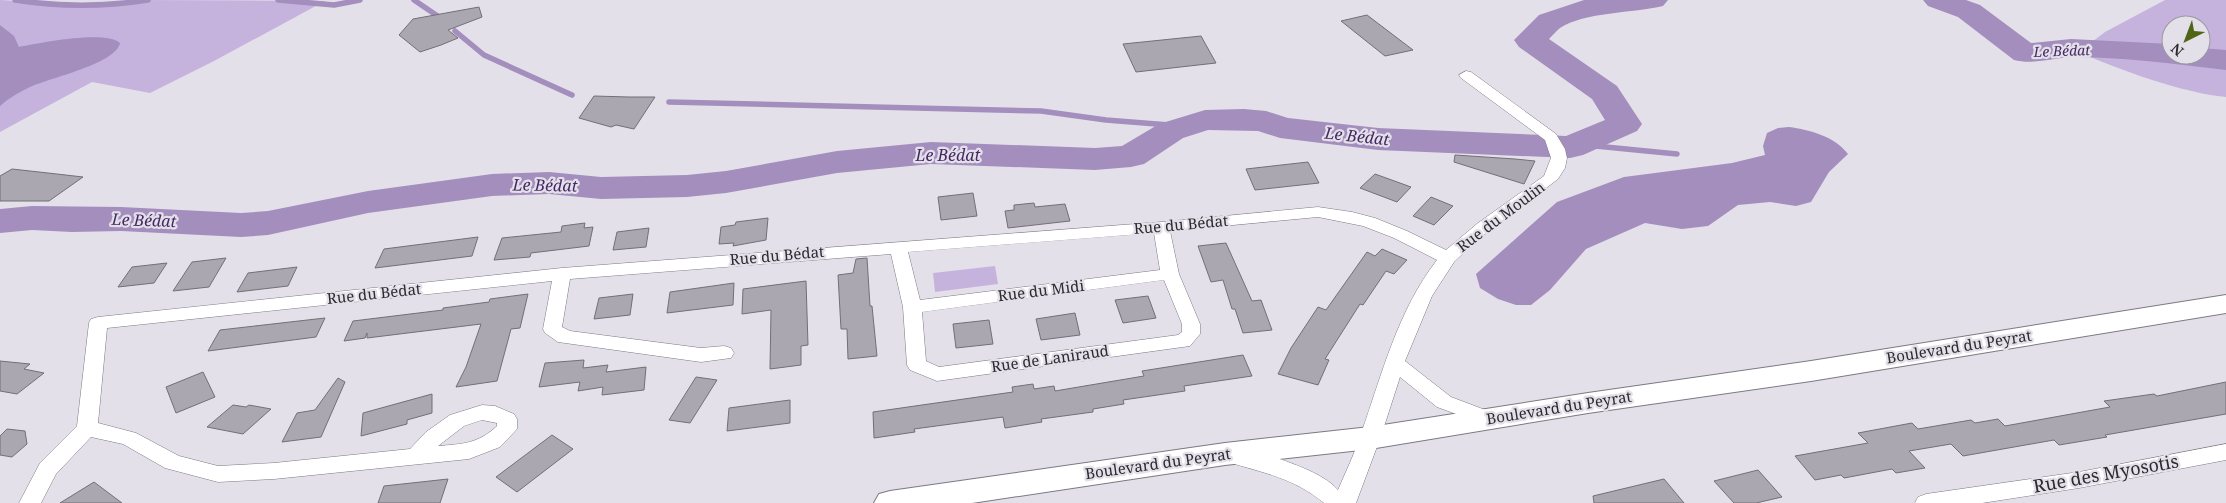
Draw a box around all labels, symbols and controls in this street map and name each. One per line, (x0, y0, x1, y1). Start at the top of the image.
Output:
north arrow (2161, 15, 2211, 65)
text: N (2167, 39, 2187, 61)
water label: Le Bédat (2032, 40, 2091, 61)
water label: Le Bédat (1323, 122, 1390, 150)
water label: Le Bédat (915, 144, 980, 166)
water label: Le Bédat (511, 173, 578, 197)
street label: Rue du Moulin (1452, 176, 1549, 256)
water label: Le Bédat (110, 208, 177, 232)
street label: Rue du Bédat (1133, 210, 1229, 238)
street label: Rue du Bédat (729, 241, 825, 269)
street label: Rue du Midi (997, 275, 1085, 305)
street label: Rue du Bédat (326, 278, 422, 308)
street label: Boulevard du Peyrat (1885, 325, 2033, 367)
street label: Rue de Laniraud (990, 340, 1110, 376)
street label: Boulevard du Peyrat (1485, 386, 1633, 428)
street label: Boulevard du Peyrat (1084, 443, 1232, 483)
street label: Rue des Myosotis (2031, 448, 2180, 498)

